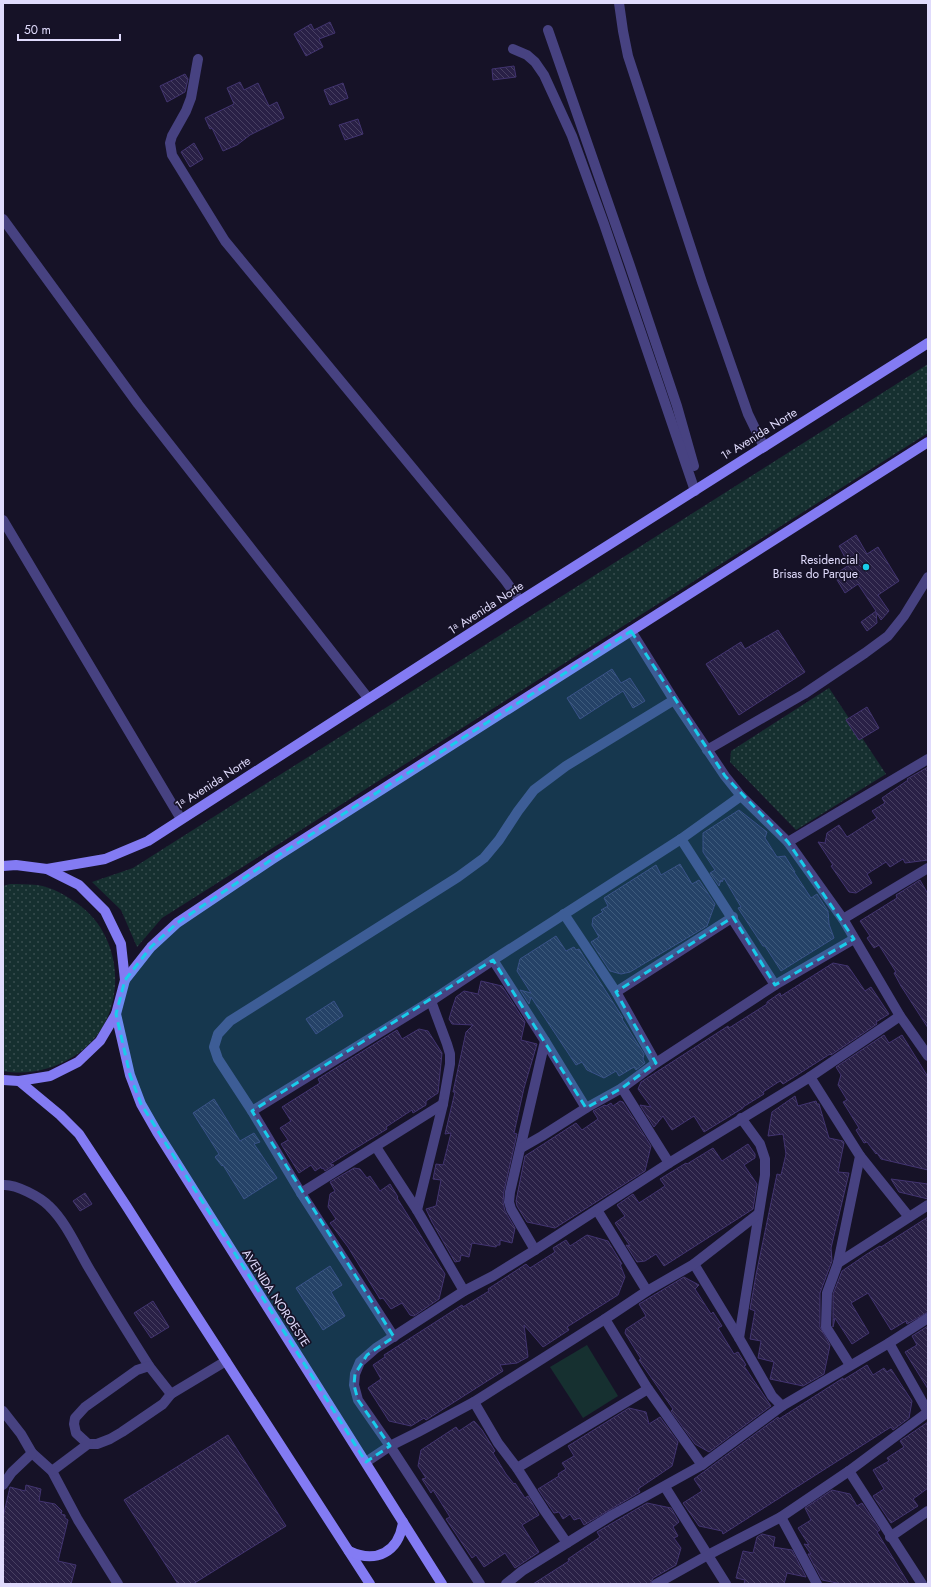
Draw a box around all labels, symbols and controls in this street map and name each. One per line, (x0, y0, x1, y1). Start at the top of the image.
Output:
scale bar (18, 16, 120, 42)
text: 50 m (24, 21, 51, 39)
street label: 1ᵃ Avenida Norte (717, 403, 801, 465)
place label: Residencial Brisas do Parque (773, 551, 858, 583)
marker: Residencial Brisas do Parque (861, 562, 871, 572)
street label: 1ᵃ Avenida Norte (445, 577, 527, 639)
street label: 1ᵃ Avenida Norte (172, 752, 254, 814)
street label: AVENIDA NOROESTE (238, 1246, 314, 1350)

